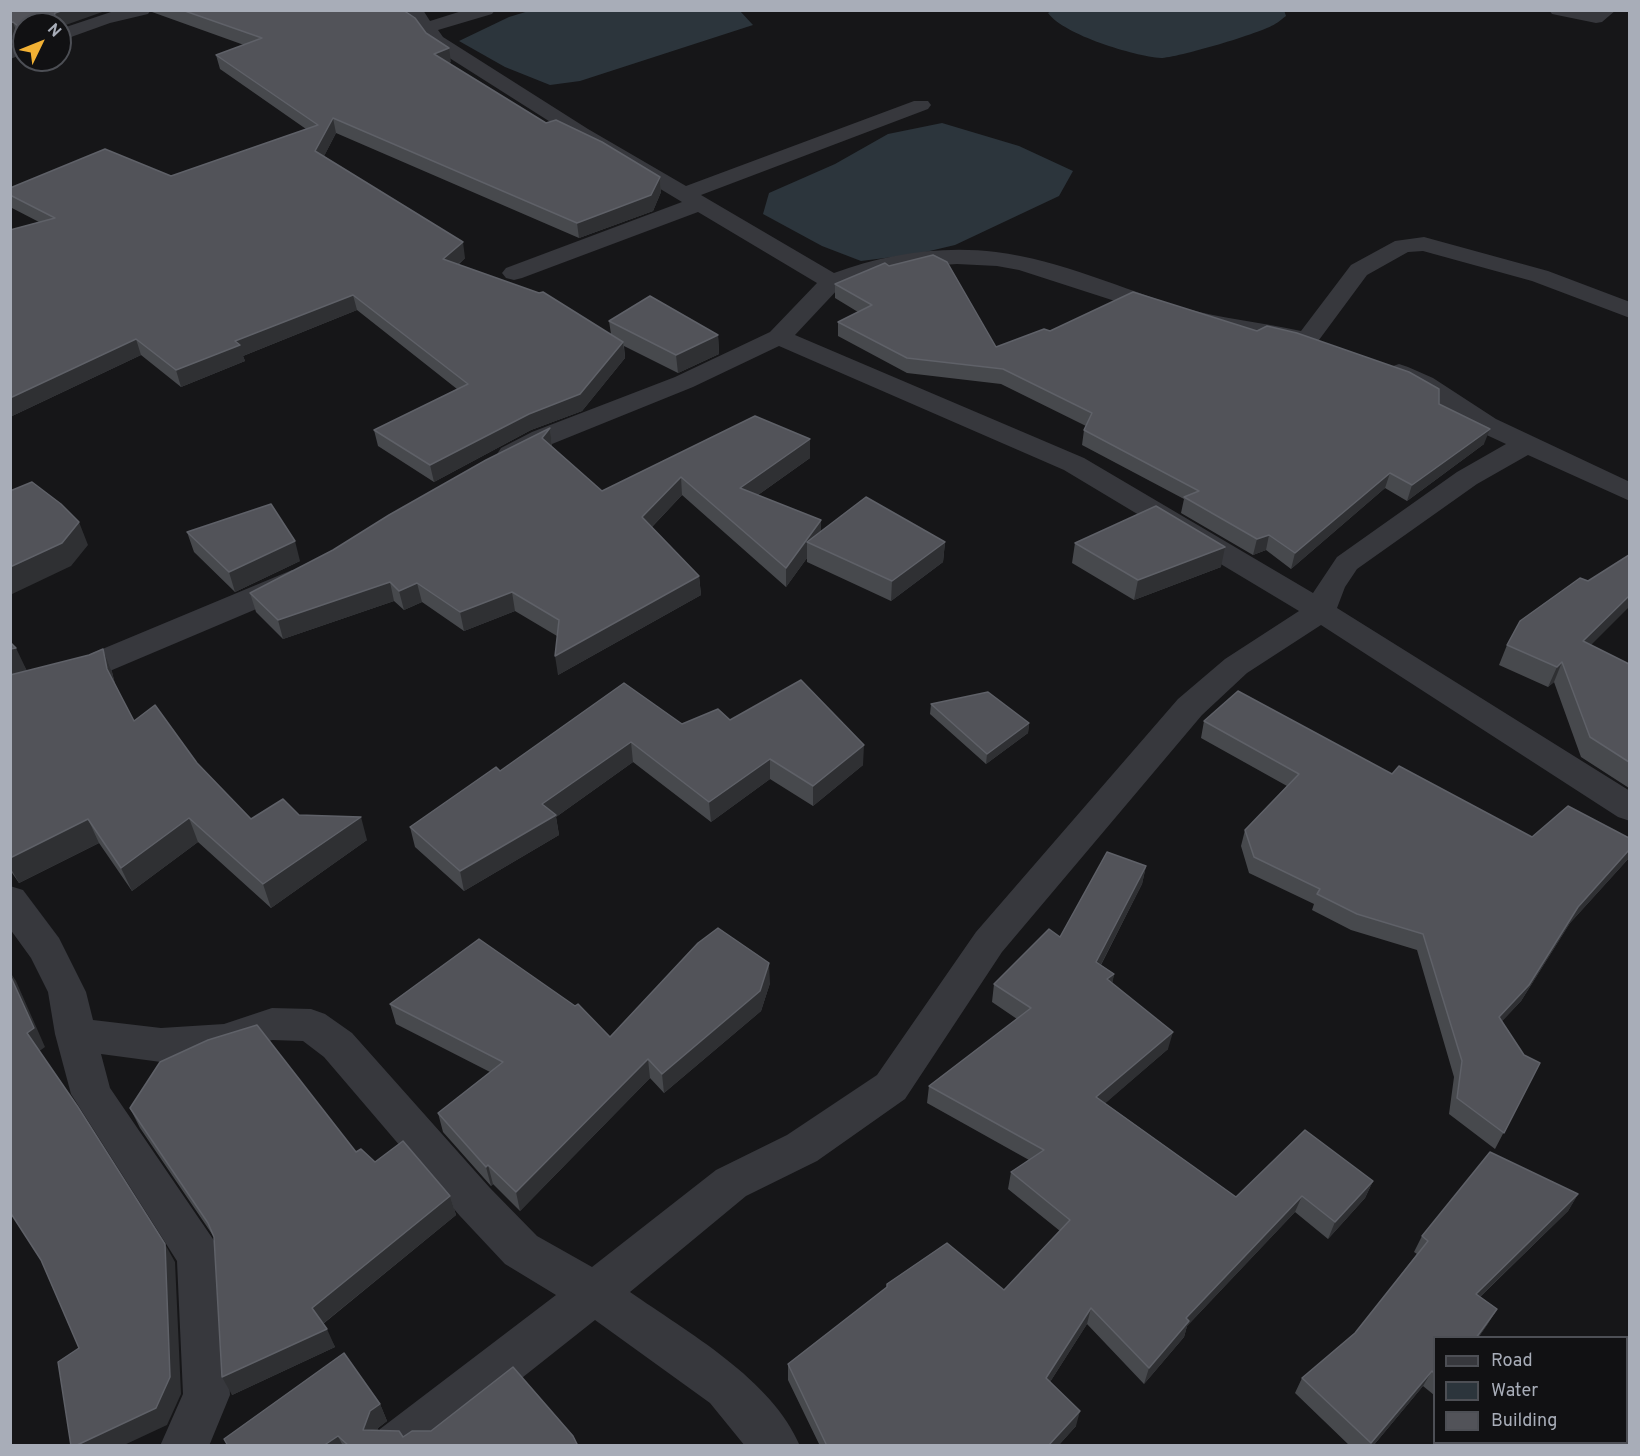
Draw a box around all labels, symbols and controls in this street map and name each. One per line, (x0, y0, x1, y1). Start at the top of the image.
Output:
north arrow (12, 12, 72, 72)
text: N (42, 20, 65, 42)
legend (1433, 1336, 1628, 1444)
text: Road (1491, 1350, 1533, 1373)
text: Water (1491, 1380, 1538, 1403)
text: Building (1491, 1410, 1557, 1433)

